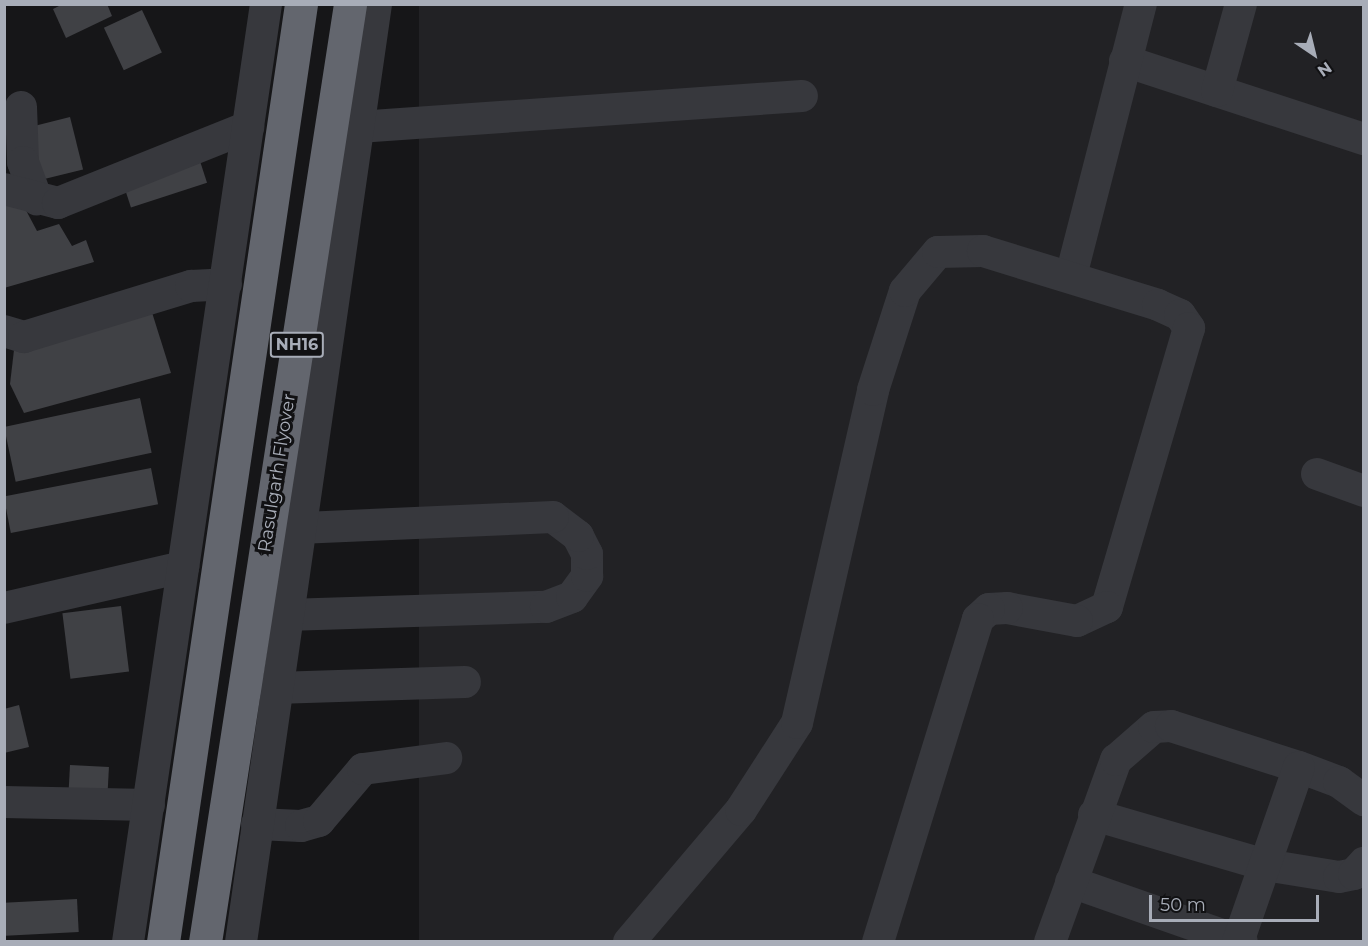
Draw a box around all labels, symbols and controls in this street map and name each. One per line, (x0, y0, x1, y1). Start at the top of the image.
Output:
north arrow (1284, 24, 1344, 84)
text: N (1314, 58, 1335, 81)
road number: NH16 (268, 332, 326, 358)
street label: Rasulgarh Flyover (254, 392, 300, 554)
scale bar (1152, 883, 1322, 921)
text: 50 m (1160, 894, 1206, 916)

